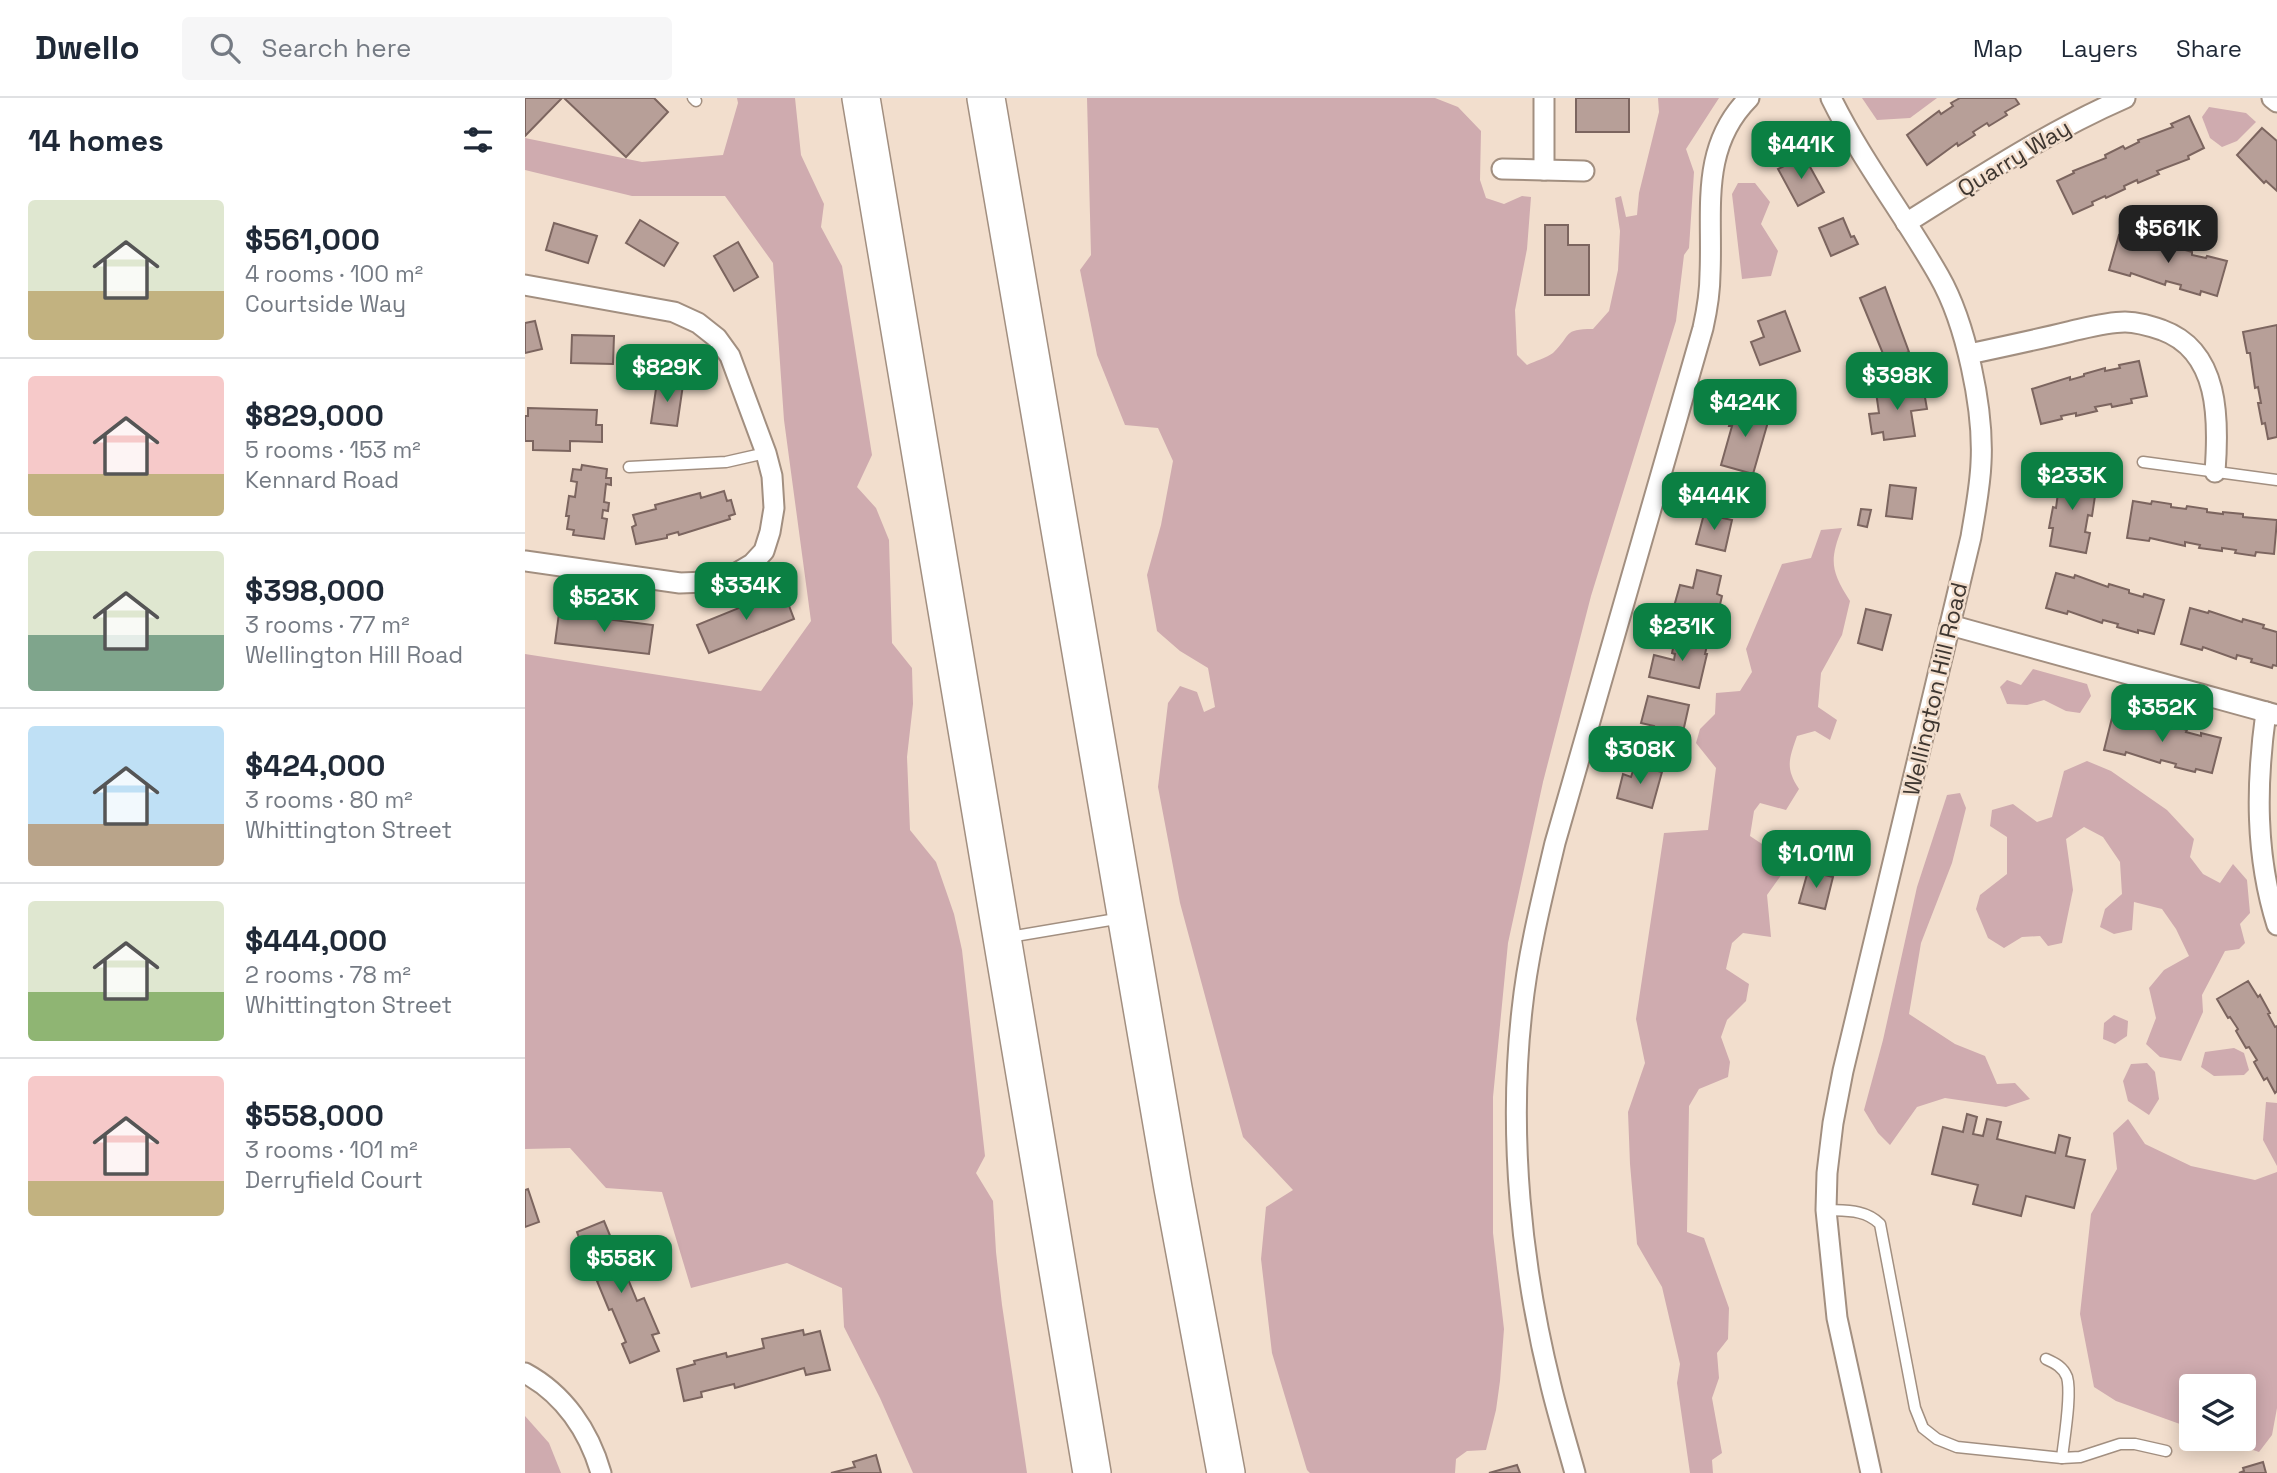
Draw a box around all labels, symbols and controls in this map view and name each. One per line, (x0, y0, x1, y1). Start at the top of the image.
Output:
search box (182, 17, 672, 80)
text: Dwello (35, 27, 140, 69)
icon: search (206, 29, 244, 67)
text: Search here (262, 31, 411, 65)
text: Map (1973, 33, 2023, 64)
text: Layers (2061, 33, 2138, 64)
text: Share (2176, 33, 2242, 64)
street label: Quarry Way (1952, 113, 2076, 203)
text: 14 homes (28, 121, 164, 160)
icon: filters (459, 121, 497, 159)
pin: $441K (1752, 122, 1850, 181)
text: $441K (1767, 129, 1835, 159)
pin: $561K (2119, 206, 2217, 265)
text: $561K (2135, 213, 2201, 243)
text: $561,000 (245, 220, 380, 259)
icon: home (84, 228, 168, 312)
text: 4 rooms · 100 m² (245, 259, 423, 289)
text: Courtside Way (245, 289, 406, 319)
pin: $829K (618, 344, 716, 404)
text: $829K (632, 352, 702, 382)
pin: $398K (1848, 352, 1946, 412)
text: $398K (1862, 360, 1932, 390)
pin: $424K (1696, 380, 1794, 439)
text: $424K (1710, 387, 1780, 417)
text: $829,000 (245, 396, 384, 435)
icon: home (84, 404, 168, 488)
text: 5 rooms · 153 m² (245, 435, 421, 465)
pin: $233K (2023, 452, 2121, 512)
text: $233K (2037, 460, 2107, 490)
text: Kennard Road (245, 465, 399, 495)
pin: $444K (1665, 472, 1763, 532)
text: $444K (1678, 480, 1750, 510)
pin: $334K (697, 562, 795, 622)
text: $334K (711, 570, 781, 600)
text: $398,000 (245, 571, 385, 610)
pin: $523K (555, 574, 653, 634)
icon: home (84, 579, 168, 663)
street label: Wellington Hill Road (1896, 579, 1974, 799)
text: $523K (569, 582, 639, 612)
pin: $231K (1633, 603, 1731, 663)
text: 3 rooms · 77 m² (245, 610, 410, 640)
text: $231K (1649, 611, 1715, 641)
text: Wellington Hill Road (245, 640, 463, 670)
pin: $352K (2113, 684, 2211, 744)
text: $352K (2127, 692, 2197, 722)
pin: $308K (1591, 726, 1689, 786)
text: $308K (1604, 734, 1676, 764)
text: $424,000 (245, 746, 385, 785)
icon: home (84, 754, 168, 838)
text: 3 rooms · 80 m² (245, 785, 413, 815)
text: Whittington Street (245, 815, 452, 845)
pin: $1.01M (1759, 830, 1873, 890)
text: $1.01M (1778, 838, 1854, 868)
text: $444,000 (245, 921, 387, 960)
icon: home (84, 929, 168, 1013)
text: 2 rooms · 78 m² (245, 960, 411, 990)
text: Whittington Street (245, 990, 452, 1020)
text: $558,000 (245, 1096, 384, 1135)
icon: home (84, 1104, 168, 1188)
text: 3 rooms · 101 m² (245, 1135, 418, 1165)
text: Derryfield Court (245, 1165, 423, 1195)
pin: $558K (572, 1236, 670, 1295)
text: $558K (586, 1243, 656, 1273)
map controls (2179, 1374, 2256, 1451)
button: layers (2179, 1374, 2256, 1451)

